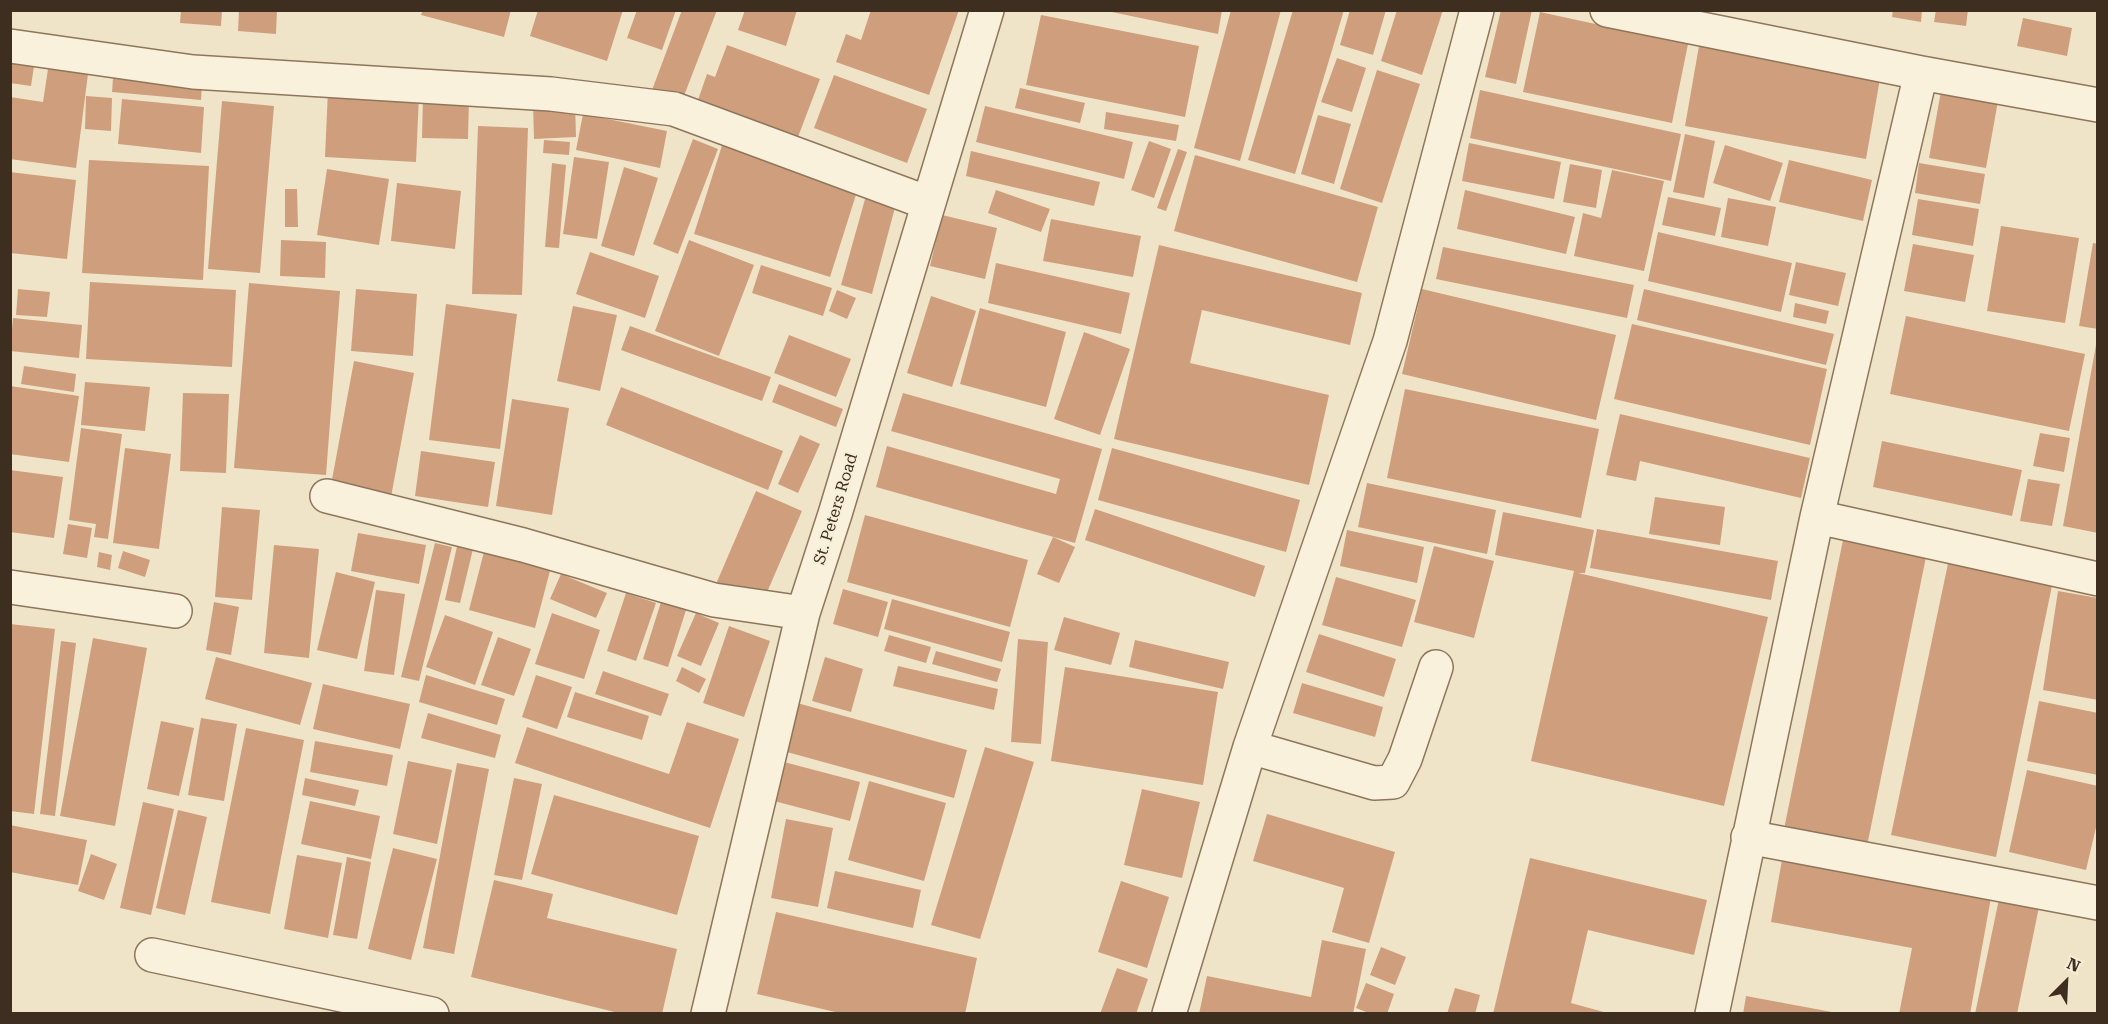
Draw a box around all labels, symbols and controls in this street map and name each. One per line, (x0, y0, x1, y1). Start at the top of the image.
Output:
street label: St. Peters Road (810, 451, 862, 567)
north arrow (2036, 952, 2096, 1012)
text: N (2064, 954, 2083, 976)

